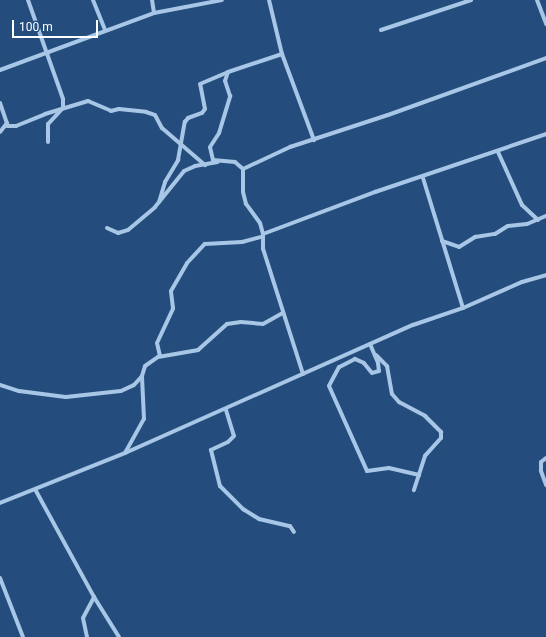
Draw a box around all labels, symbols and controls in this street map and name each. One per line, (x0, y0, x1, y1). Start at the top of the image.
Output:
scale bar (14, 12, 100, 38)
text: 100 m (19, 20, 53, 34)

